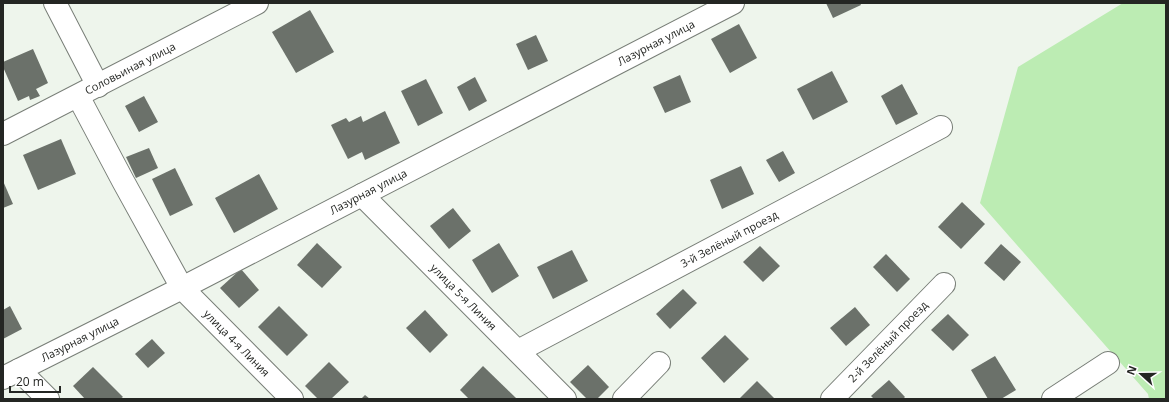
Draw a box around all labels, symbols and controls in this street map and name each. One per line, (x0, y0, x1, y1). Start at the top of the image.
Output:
street label: Лазурная улица (614, 16, 697, 69)
street label: Соловьиная улица (82, 38, 178, 98)
street label: Лазурная улица (327, 165, 409, 217)
street label: 3-й Зелёный проезд (678, 206, 781, 271)
street label: улица 5-я Линия (427, 260, 500, 333)
street label: 2-й Зелёный проезд (844, 297, 931, 385)
street label: улица 4-я Линия (201, 306, 273, 379)
street label: Лазурная улица (38, 313, 121, 365)
north arrow (1121, 354, 1161, 394)
text: N (1123, 363, 1140, 377)
scale bar (10, 368, 60, 394)
text: 20 m (16, 373, 44, 390)

